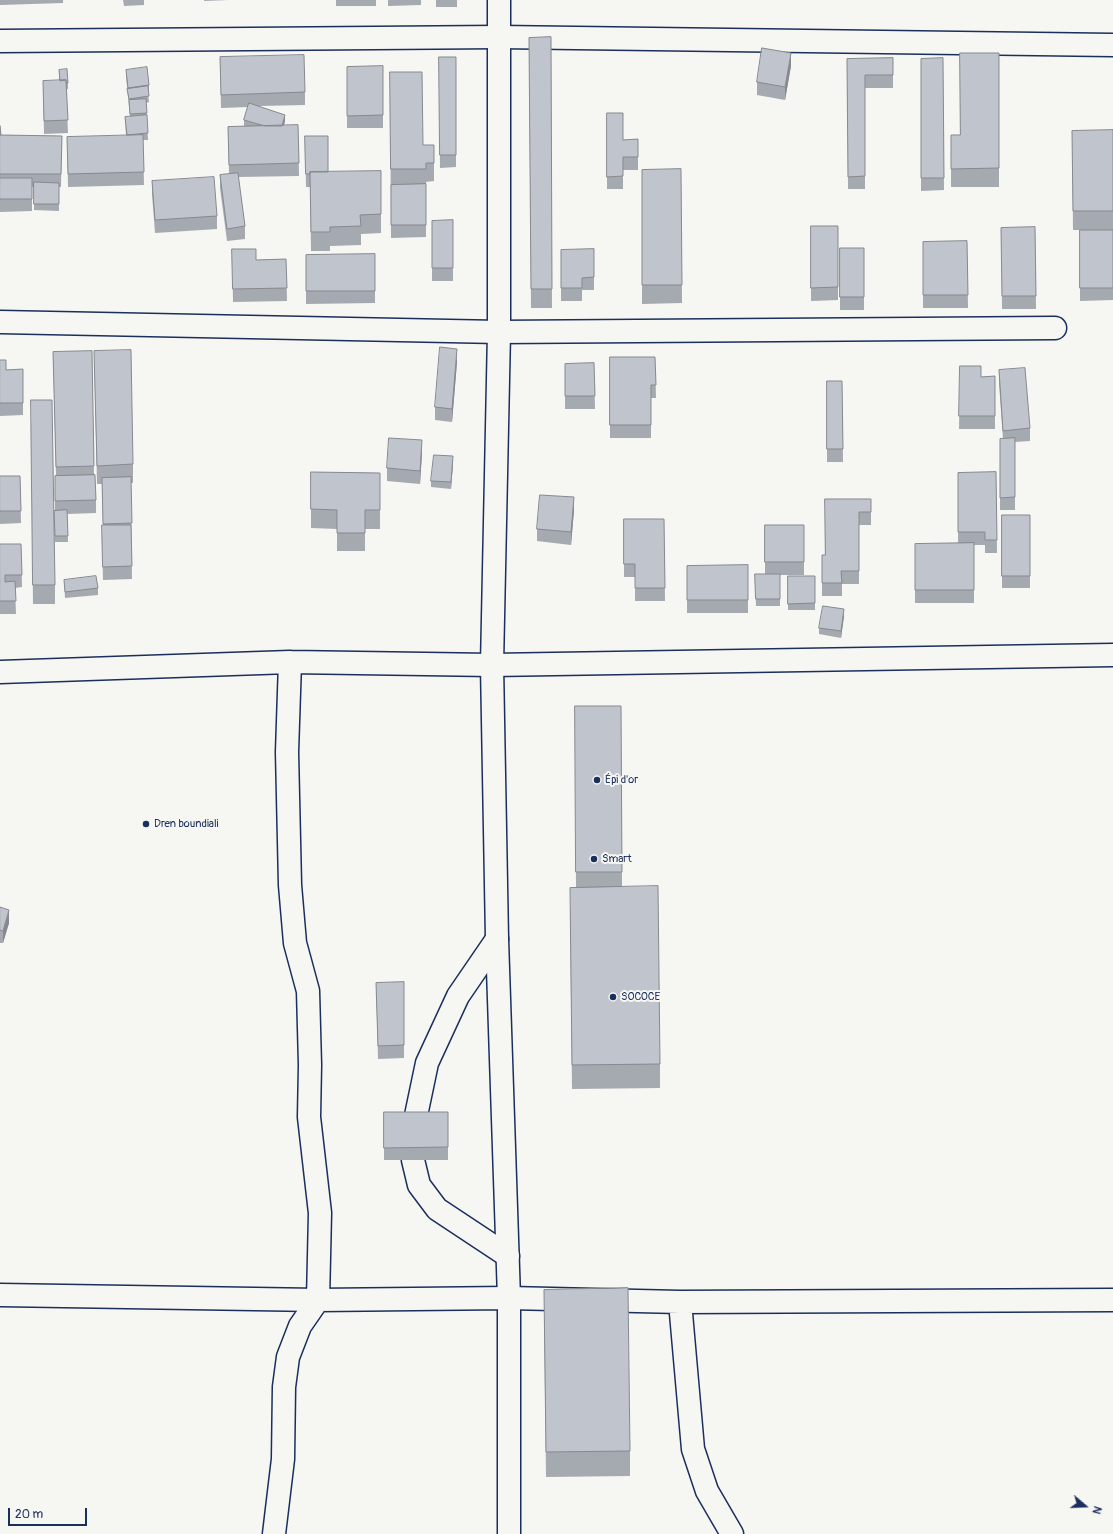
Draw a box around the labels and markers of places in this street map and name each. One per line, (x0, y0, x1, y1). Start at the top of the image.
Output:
place label: Épi d'or (605, 773, 638, 787)
marker: Épi d'or (592, 775, 602, 785)
place label: Dren boundiali (154, 817, 219, 831)
marker: Dren boundiali (141, 819, 151, 829)
place label: Smart (602, 852, 632, 866)
marker: Smart (589, 854, 599, 864)
place label: SOCOCE (621, 990, 660, 1004)
marker: SOCOCE (608, 992, 618, 1002)

